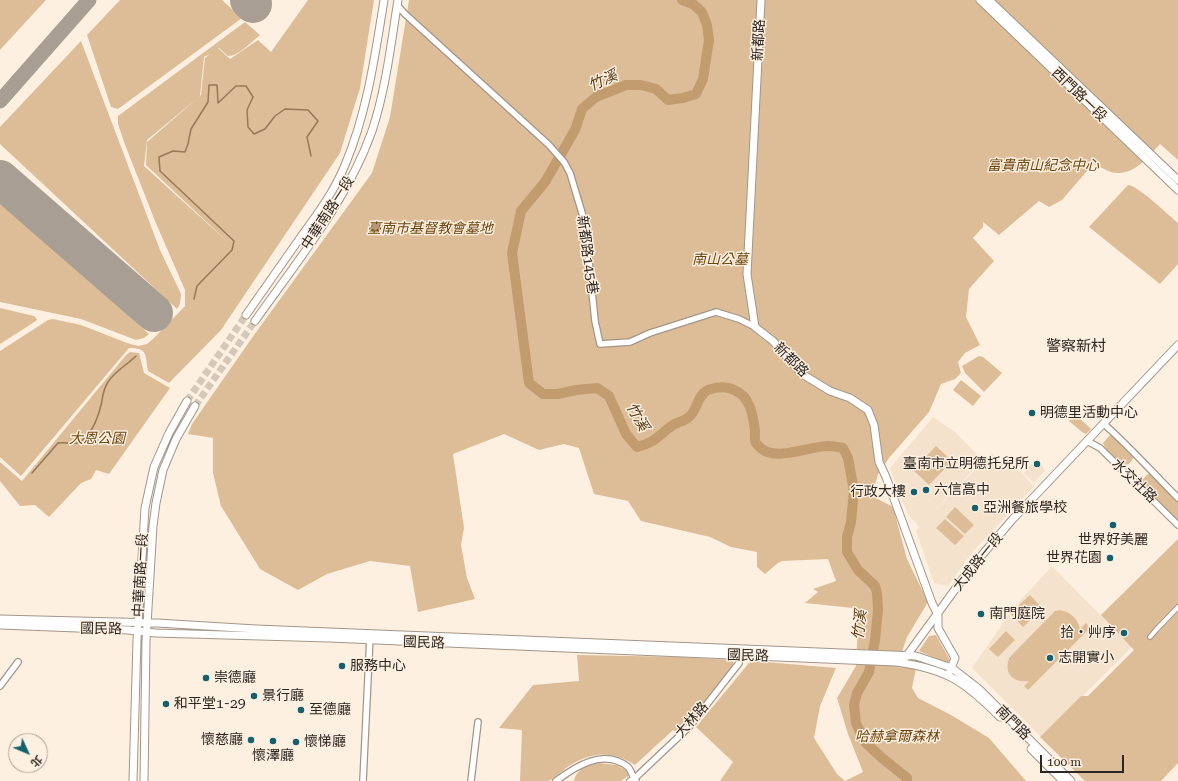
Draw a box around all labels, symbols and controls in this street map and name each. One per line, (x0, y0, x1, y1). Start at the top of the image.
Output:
street label: 新都路 (750, 19, 768, 61)
street label: 西門路一段 (1048, 65, 1110, 125)
water label: 竹溪 (586, 67, 620, 95)
park label: 富貴南山紀念中心 (987, 158, 1099, 174)
street label: 中華南路一段 (298, 173, 358, 253)
street label: 新都路145巷 (573, 214, 601, 296)
park label: 臺南市基督教會墓地 (367, 221, 493, 237)
park label: 南山公墓 (692, 252, 748, 268)
district label: 警察新村 (1046, 338, 1106, 356)
street label: 新都路 (770, 339, 812, 381)
water label: 竹溪 (622, 400, 652, 434)
place label: 明德里活動中心 (1040, 405, 1138, 421)
marker: 明德里活動中心 (1027, 408, 1037, 418)
park label: 大恩公園 (69, 431, 125, 447)
place label: 臺南市立明德托兒所 (903, 456, 1029, 472)
street label: 水交社路 (1108, 456, 1160, 506)
marker: 臺南市立明德托兒所 (1032, 459, 1042, 469)
place label: 六信高中 (934, 482, 990, 498)
place label: 行政大樓 (850, 484, 906, 500)
marker: 六信高中 (921, 485, 931, 495)
marker: 行政大樓 (909, 487, 919, 497)
place label: 亞洲餐旅學校 (983, 500, 1067, 516)
marker: 亞洲餐旅學校 (970, 503, 980, 513)
marker: 世界好美麗 (1108, 520, 1118, 530)
street label: 大成路一段 (949, 530, 1007, 594)
place label: 世界好美麗 (1078, 532, 1148, 548)
street label: 中華南路一段 (130, 533, 152, 617)
place label: 世界花園 (1046, 550, 1102, 566)
marker: 世界花園 (1105, 553, 1115, 563)
place label: 南門庭院 (989, 606, 1045, 622)
water label: 竹溪 (849, 609, 871, 641)
marker: 南門庭院 (976, 609, 986, 619)
street label: 國民路 (80, 620, 122, 638)
place label: 拾・艸序 (1060, 625, 1116, 641)
marker: 拾・艸序 (1119, 628, 1129, 638)
street label: 國民路 (403, 634, 445, 652)
street label: 國民路 (727, 647, 769, 665)
place label: 志開實小 (1058, 650, 1114, 666)
marker: 志開實小 (1045, 653, 1055, 663)
place label: 服務中心 (350, 658, 406, 674)
marker: 服務中心 (337, 661, 347, 671)
place label: 崇德廳 (214, 670, 256, 686)
marker: 崇德廳 (201, 673, 211, 683)
place label: 景行廳 (262, 688, 304, 704)
marker: 景行廳 (249, 691, 259, 701)
place label: 和平堂1-29 (174, 696, 246, 712)
marker: 和平堂1-29 (161, 699, 171, 709)
street label: 大林路 (672, 699, 712, 741)
place label: 至德廳 (309, 702, 351, 718)
street label: 南門路 (992, 702, 1034, 744)
marker: 至德廳 (296, 705, 306, 715)
park label: 哈赫拿爾森林 (855, 729, 939, 745)
place label: 懷慈廳 (201, 732, 243, 748)
north arrow (8, 733, 48, 773)
place label: 懷悌廳 (304, 734, 346, 750)
marker: 懷慈廳 (246, 735, 256, 745)
marker: 懷澤廳 (268, 736, 278, 746)
marker: 懷悌廳 (291, 737, 301, 747)
scale bar (1042, 747, 1126, 773)
place label: 懷澤廳 (252, 748, 294, 764)
text: 北 (28, 753, 45, 769)
text: 100 m (1047, 755, 1081, 769)

